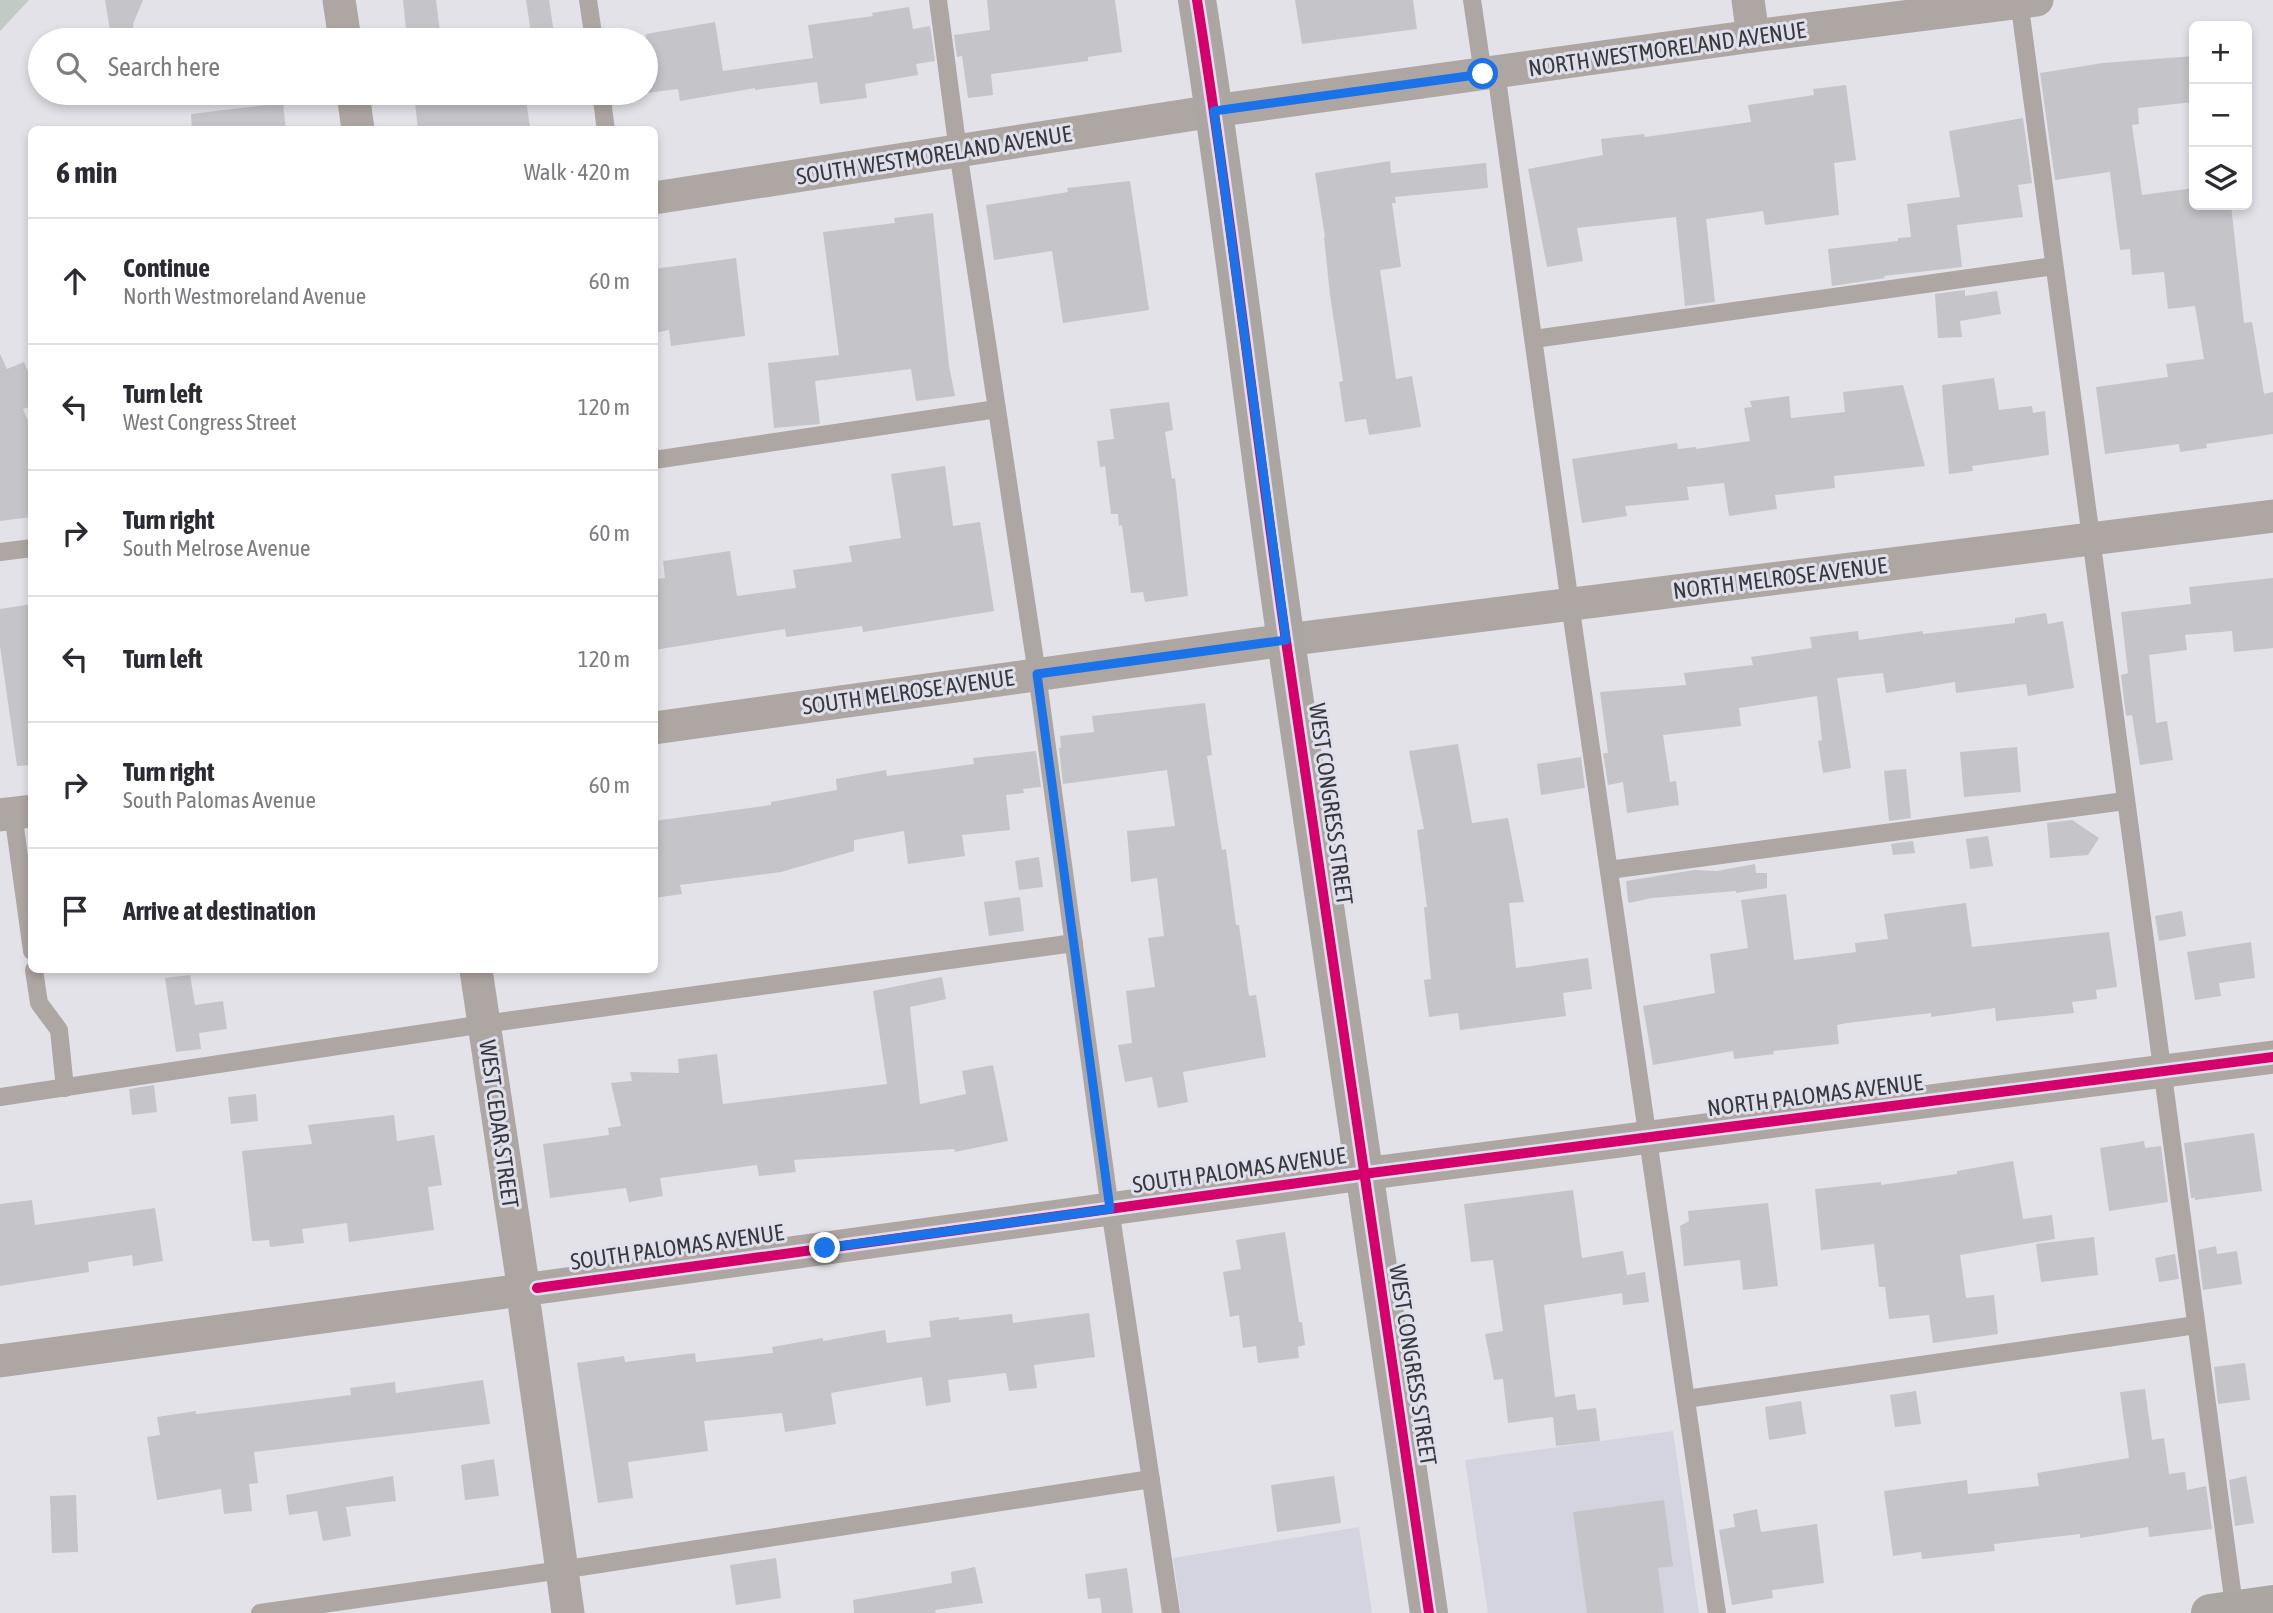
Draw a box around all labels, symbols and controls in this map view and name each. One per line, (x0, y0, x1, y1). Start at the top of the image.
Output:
street label: NORTH WESTMORELAND AVENUE (1527, 17, 1808, 81)
map controls (2189, 21, 2252, 210)
button: + (2189, 21, 2252, 84)
search box (28, 28, 658, 105)
icon: search (52, 48, 90, 86)
text: Search here (108, 52, 220, 82)
route start (1467, 58, 1498, 89)
button: − (2189, 84, 2252, 147)
street label: SOUTH WESTMORELAND AVENUE (795, 120, 1074, 190)
button: layers (2189, 147, 2252, 210)
text: 6 min (56, 155, 117, 189)
text: Walk · 420 m (524, 159, 630, 185)
text: Continue (123, 253, 210, 283)
icon: ahead (56, 262, 94, 300)
text: 60 m (589, 268, 630, 294)
text: North Westmoreland Avenue (123, 283, 366, 309)
text: Turn left (123, 379, 203, 409)
icon: left (56, 388, 94, 426)
text: 120 m (578, 394, 630, 420)
text: West Congress Street (123, 409, 297, 435)
text: Turn right (123, 505, 214, 535)
icon: right (56, 514, 94, 552)
text: 60 m (589, 520, 630, 546)
text: South Melrose Avenue (123, 535, 310, 561)
street label: NORTH MELROSE AVENUE (1672, 552, 1889, 604)
icon: left (56, 640, 94, 678)
text: Turn left (123, 644, 203, 674)
text: 120 m (578, 646, 630, 672)
street label: SOUTH MELROSE AVENUE (800, 664, 1016, 720)
street label: WEST CONGRESS STREET (1304, 702, 1358, 906)
text: Turn right (123, 757, 214, 787)
icon: right (56, 766, 94, 804)
text: 60 m (589, 772, 630, 798)
text: South Palomas Avenue (123, 787, 316, 813)
icon: arrive (56, 892, 94, 930)
text: Arrive at destination (123, 896, 316, 926)
street label: WEST CEDAR STREET (474, 1038, 524, 1210)
street label: NORTH PALOMAS AVENUE (1706, 1069, 1924, 1121)
street label: SOUTH PALOMAS AVENUE (1131, 1142, 1347, 1198)
street label: SOUTH PALOMAS AVENUE (569, 1219, 785, 1275)
route end (809, 1232, 840, 1263)
street label: WEST CONGRESS STREET (1384, 1263, 1442, 1467)

